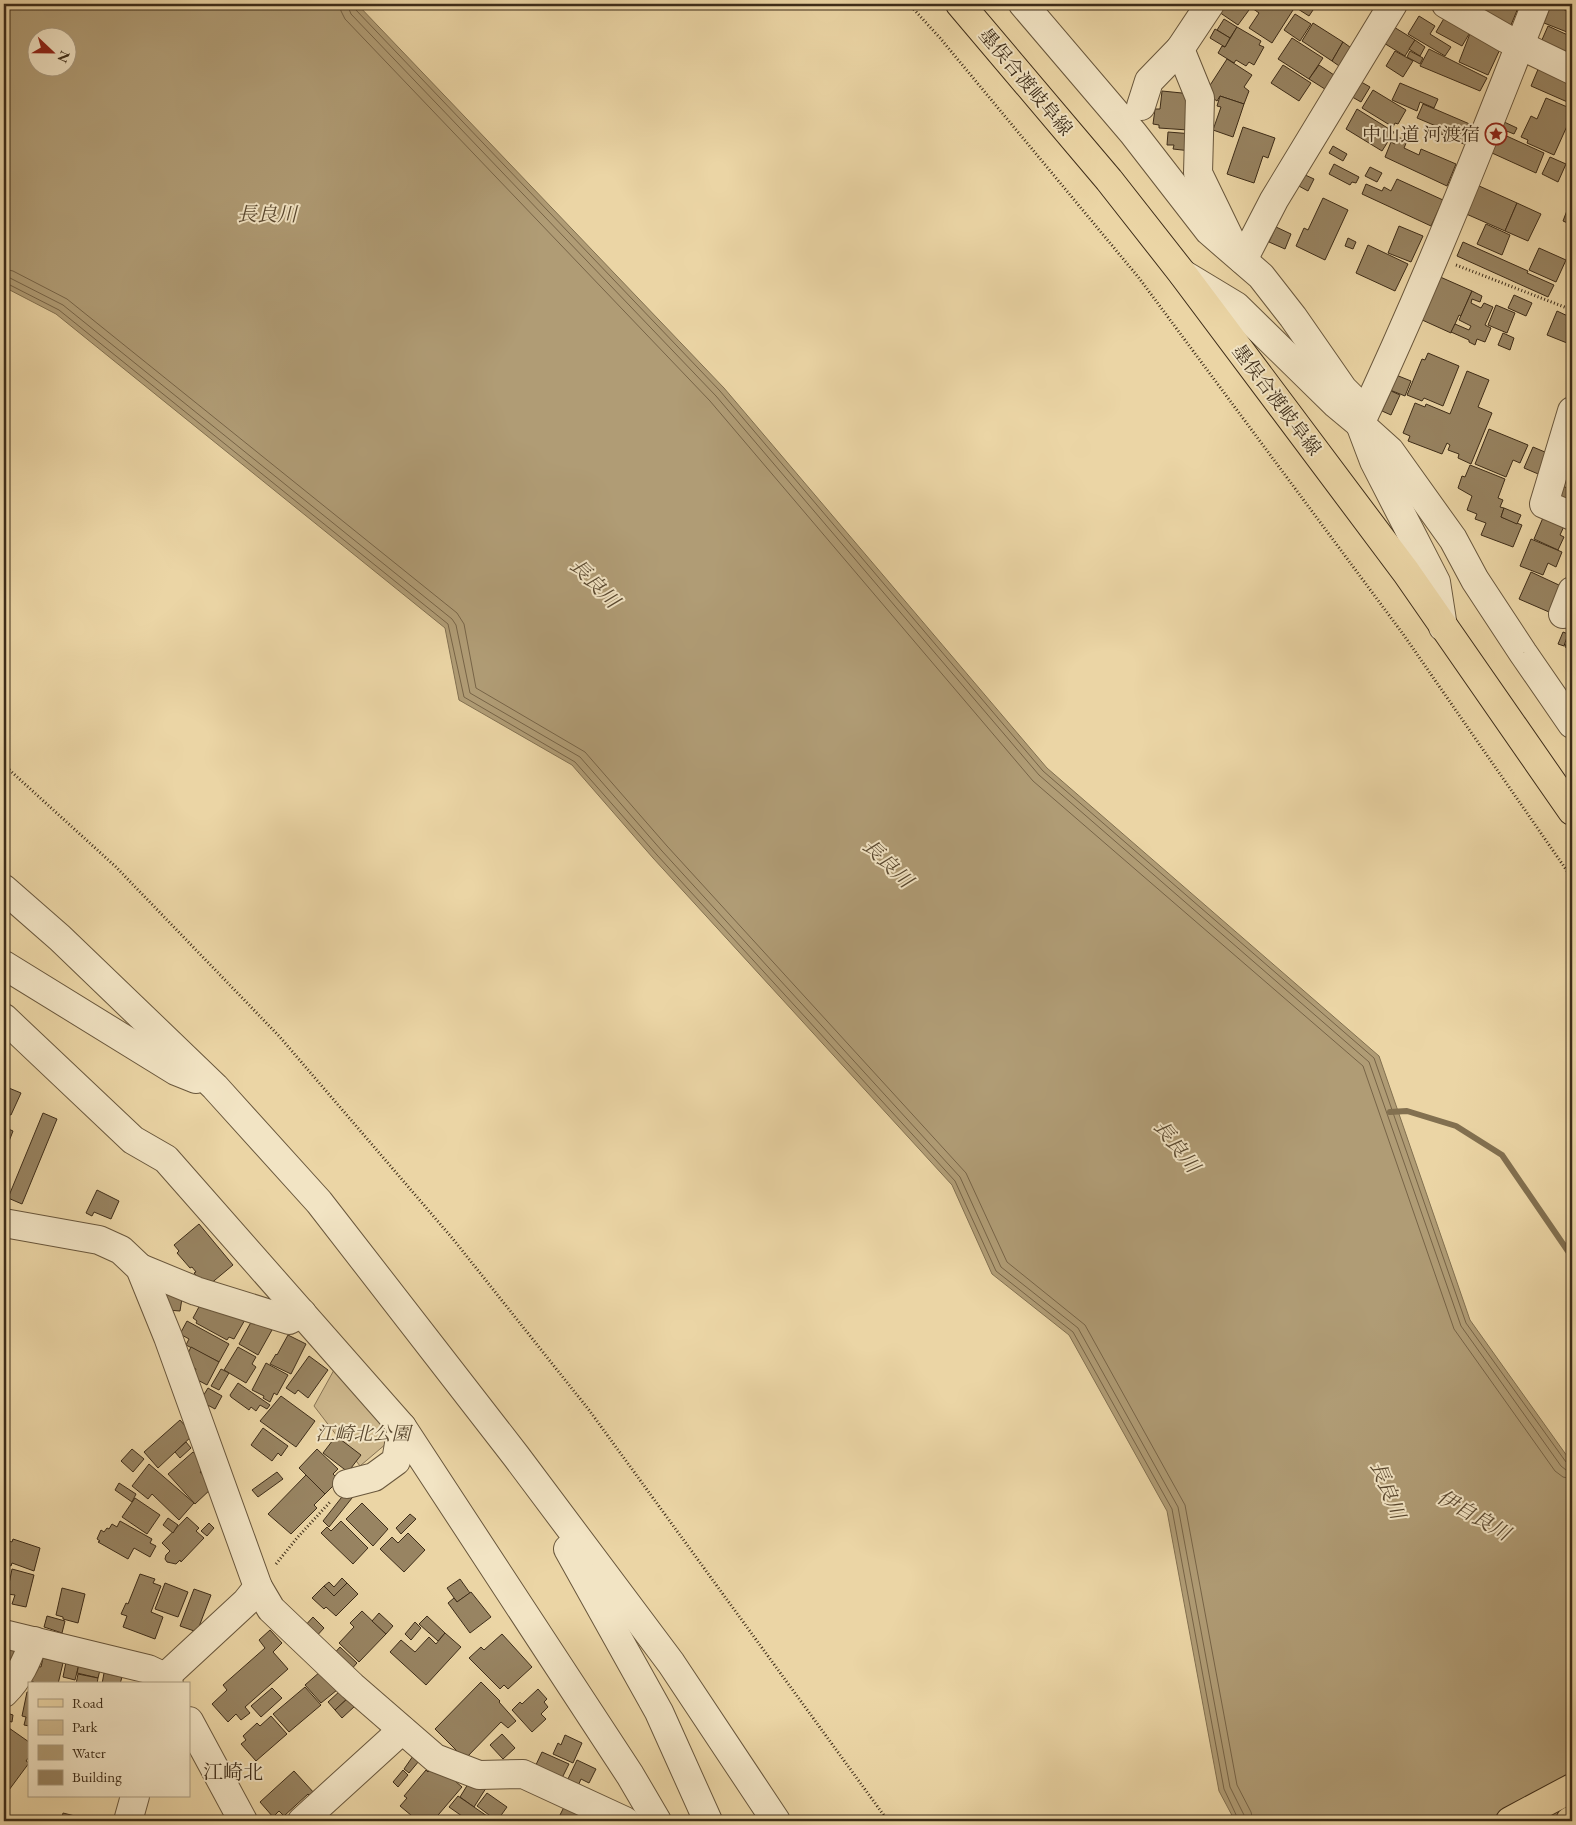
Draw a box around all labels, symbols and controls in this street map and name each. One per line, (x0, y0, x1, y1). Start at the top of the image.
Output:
street label: 墨俣合渡岐阜線 (974, 23, 1078, 141)
north arrow (28, 28, 78, 78)
text: N (53, 48, 75, 66)
place label: 中山道 河渡宿 (1362, 122, 1480, 147)
place icon: 中山道 河渡宿 (1484, 122, 1508, 146)
water label: 長良川 (237, 201, 299, 227)
street label: 墨俣合渡岐阜線 (1227, 339, 1327, 461)
water label: 長良川 (565, 553, 627, 615)
water label: 長良川 (857, 833, 920, 895)
water label: 長良川 (1148, 1114, 1207, 1179)
park label: 江崎北公園 (315, 1421, 413, 1446)
water label: 長良川 (1365, 1457, 1412, 1525)
water label: 伊自良川 (1433, 1484, 1517, 1547)
legend (28, 1682, 190, 1798)
text: Road (72, 1693, 104, 1712)
text: Park (72, 1717, 99, 1736)
text: Water (72, 1743, 106, 1762)
district label: 江崎北 (203, 1759, 263, 1785)
text: Building (72, 1767, 122, 1786)

